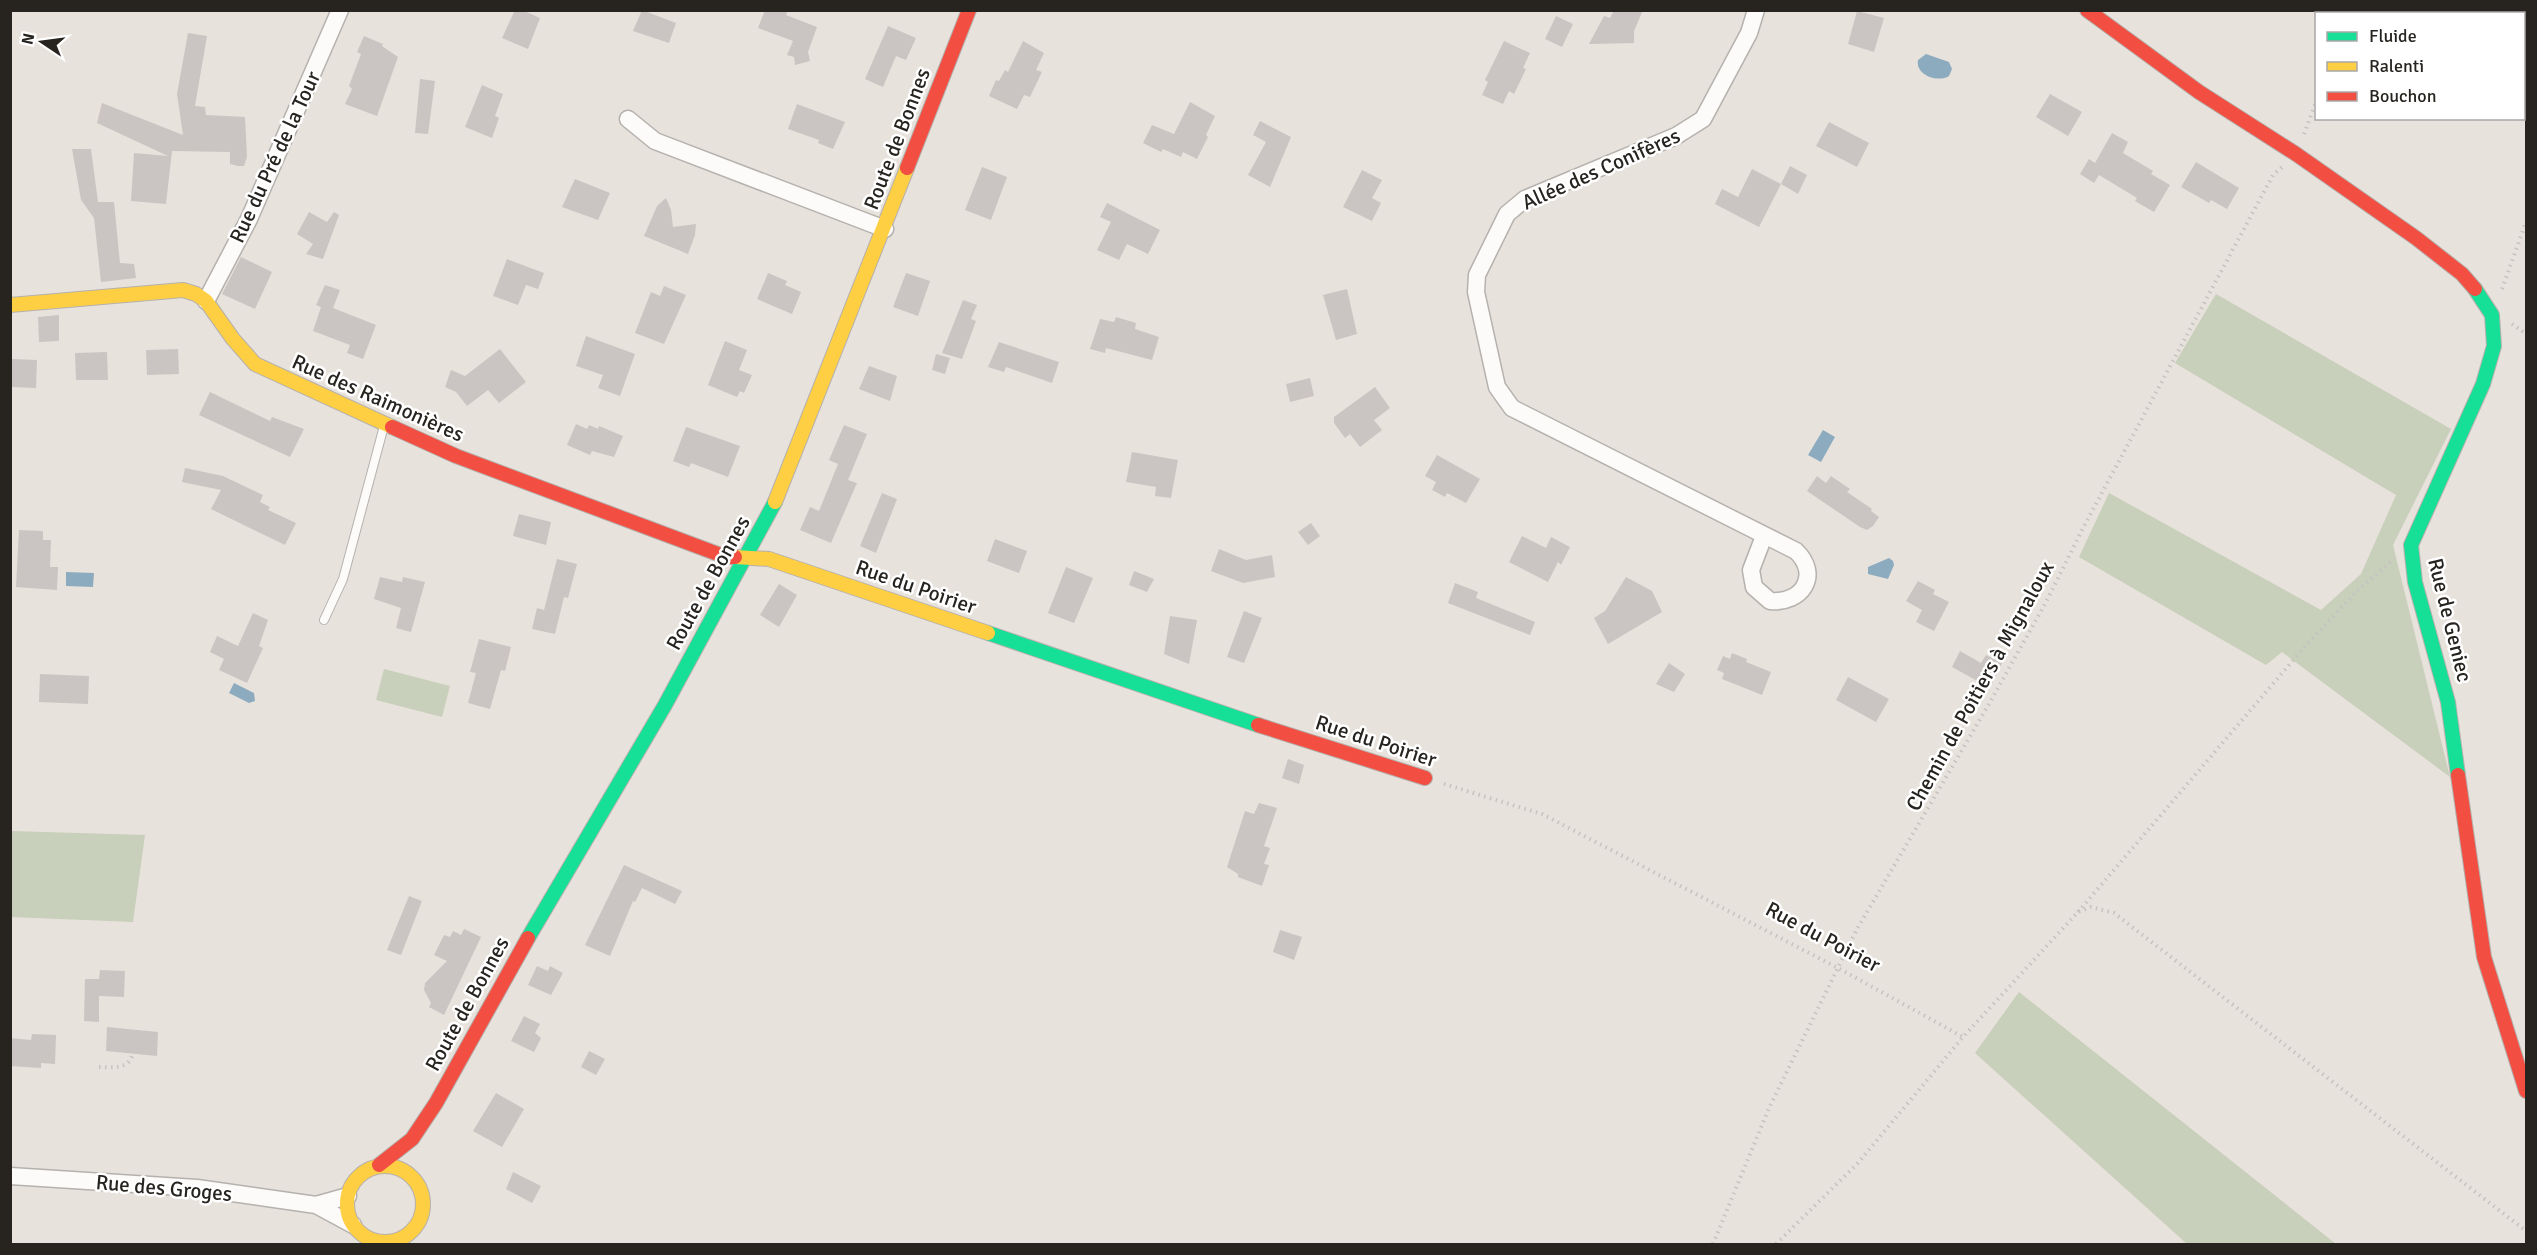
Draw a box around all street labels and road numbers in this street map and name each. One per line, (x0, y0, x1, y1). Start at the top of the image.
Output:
street label: Route de Bonnes (858, 65, 936, 213)
street label: Rue du Pré de la Tour (224, 67, 326, 247)
street label: Allée des Conifères (1518, 122, 1684, 216)
street label: Rue des Raimonières (288, 348, 468, 448)
street label: Route de Bonnes (660, 511, 756, 655)
street label: Rue du Poirier (852, 554, 980, 620)
street label: Rue de Geniec (2422, 555, 2478, 685)
street label: Chemin de Poitiers à Mignaloux (1900, 556, 2060, 815)
street label: Rue du Poirier (1312, 709, 1440, 773)
street label: Rue du Poirier (1761, 896, 1885, 978)
street label: Route de Bonnes (419, 932, 515, 1076)
street label: Rue des Groges (95, 1169, 233, 1207)

